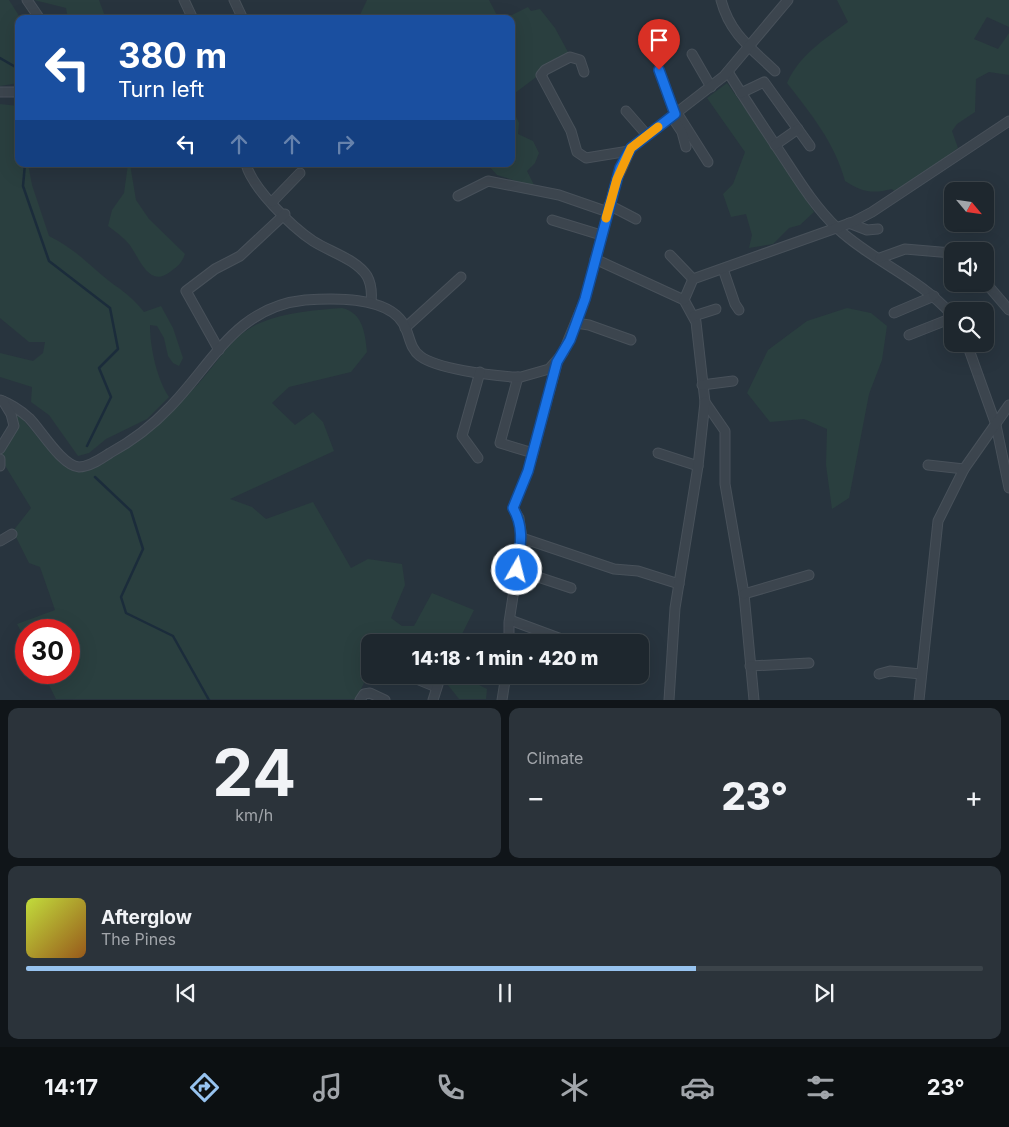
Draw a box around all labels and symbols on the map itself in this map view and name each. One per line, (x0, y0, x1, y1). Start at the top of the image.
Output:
pin (638, 19, 680, 70)
north arrow (944, 182, 994, 232)
position arrow (490, 543, 542, 595)
speed limit sign: 30 (15, 619, 80, 684)

